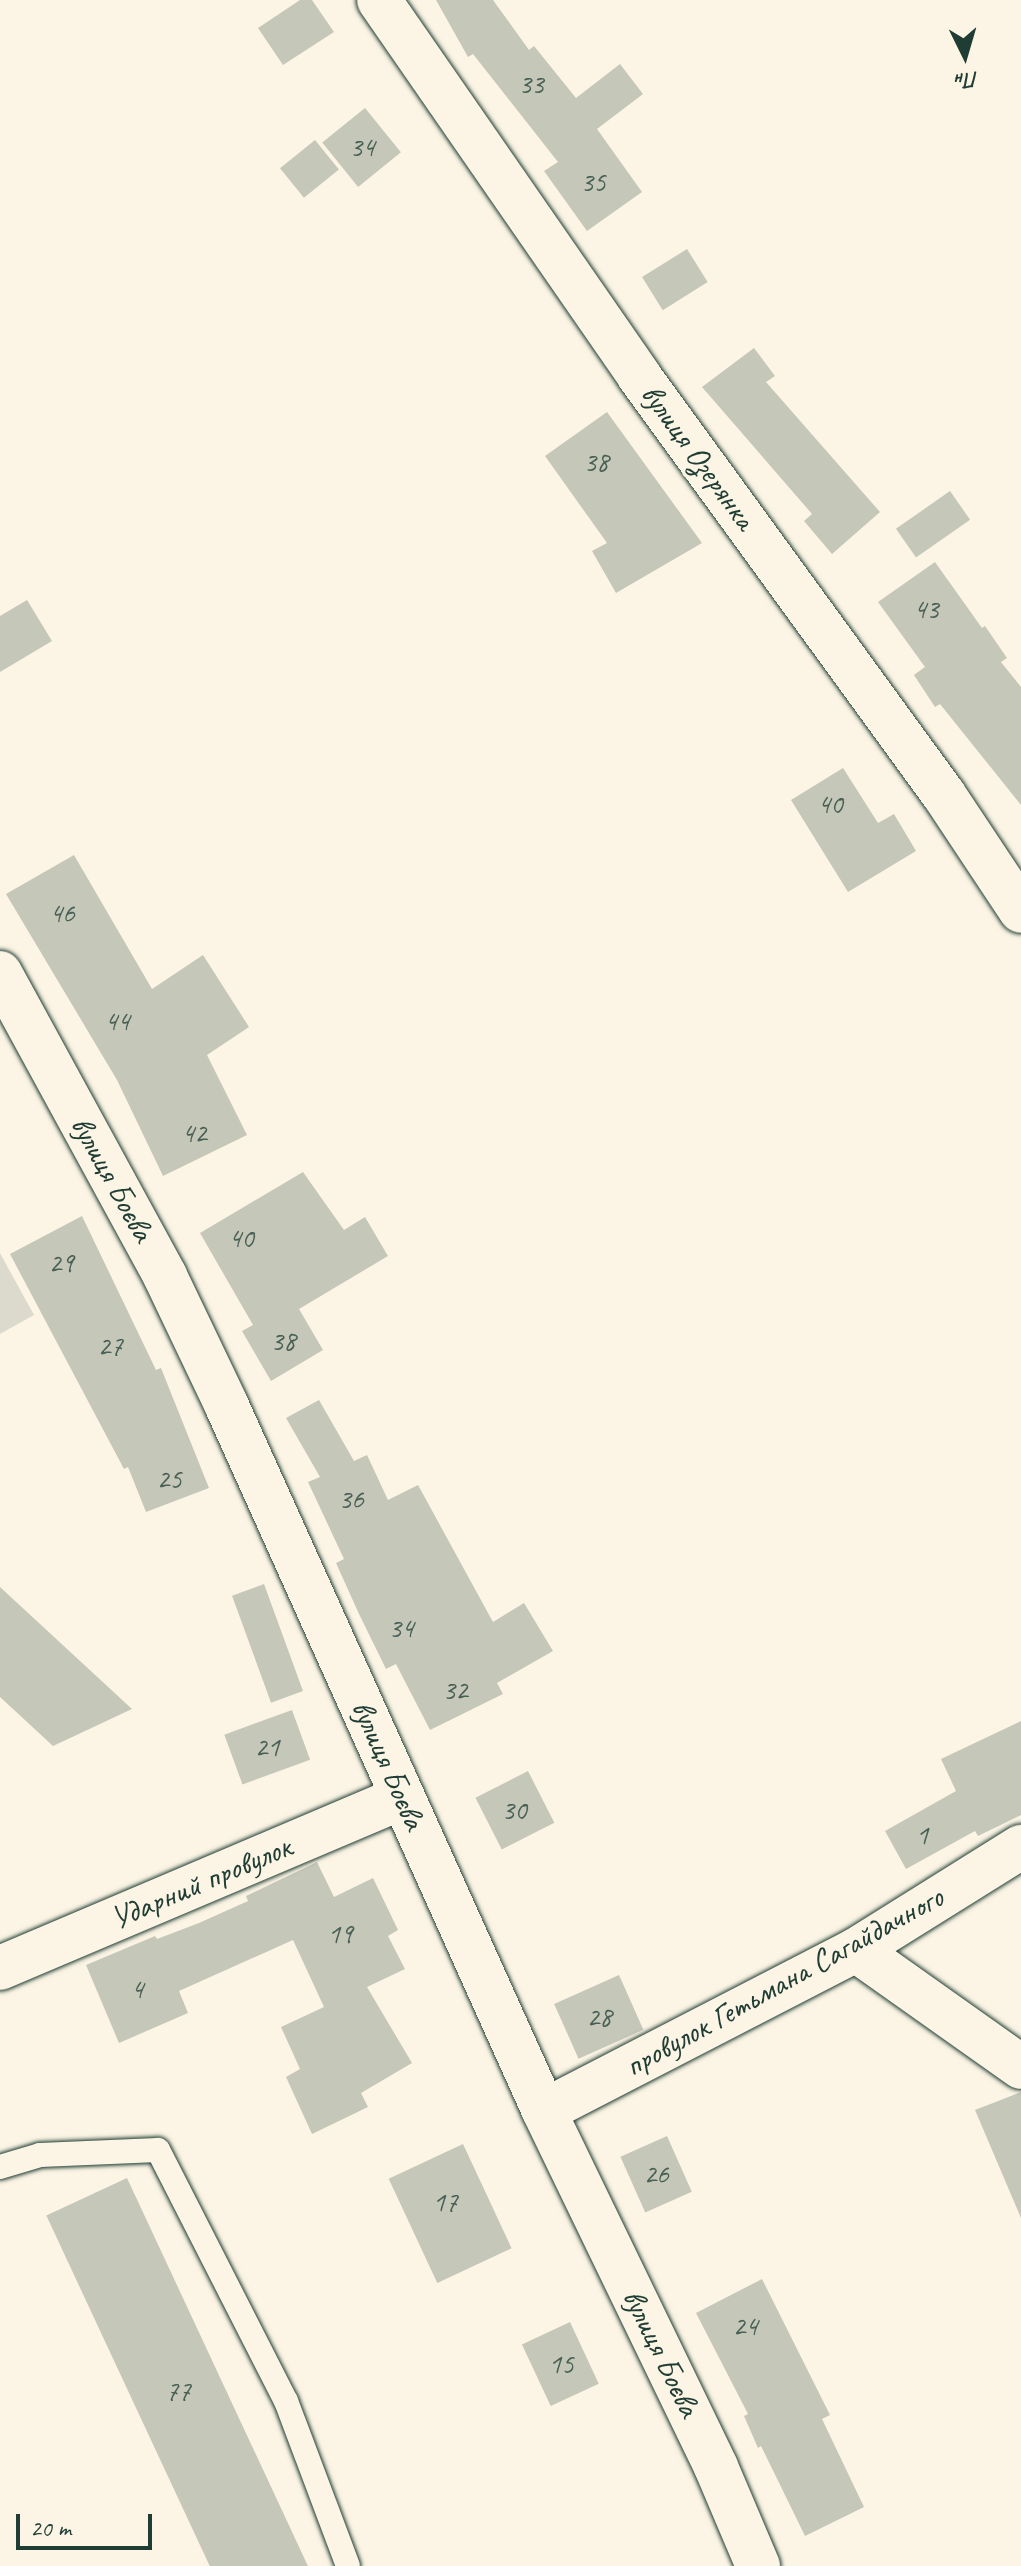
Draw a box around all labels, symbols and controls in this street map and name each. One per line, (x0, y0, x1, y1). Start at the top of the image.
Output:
north arrow (925, 16, 1005, 96)
text: Пн (954, 65, 980, 95)
house number: 33 (518, 67, 544, 101)
house number: 34 (349, 130, 375, 164)
house number: 35 (580, 165, 606, 199)
street label: вулиця Озерянка (632, 377, 764, 537)
house number: 38 (583, 445, 609, 479)
house number: 43 (913, 592, 939, 626)
house number: 40 (817, 787, 843, 821)
house number: 46 (49, 896, 75, 930)
house number: 44 (104, 1004, 130, 1038)
street label: вулиця Боєва (62, 1110, 162, 1248)
house number: 42 (181, 1116, 207, 1150)
house number: 40 (228, 1221, 254, 1255)
house number: 29 (48, 1246, 74, 1280)
house number: 38 (270, 1324, 296, 1358)
house number: 27 (97, 1329, 123, 1363)
house number: 25 (156, 1462, 182, 1496)
house number: 36 (338, 1482, 364, 1516)
house number: 34 (388, 1611, 414, 1645)
house number: 32 (442, 1673, 468, 1707)
street label: вулиця Боєва (343, 1694, 433, 1836)
house number: 21 (254, 1730, 280, 1764)
house number: 30 (501, 1793, 527, 1827)
house number: 1 (916, 1818, 928, 1852)
street label: Ударний провулок (105, 1828, 297, 1938)
street label: провулок Гетьмана Сагайдачного (620, 1880, 948, 2084)
house number: 19 (327, 1917, 353, 1951)
house number: 4 (131, 1972, 143, 2006)
house number: 28 (586, 2000, 612, 2034)
house number: 26 (643, 2157, 669, 2191)
house number: 17 (432, 2185, 458, 2219)
street label: вулиця Боєва (614, 2283, 708, 2423)
house number: 24 (732, 2309, 758, 2343)
house number: 15 (548, 2347, 574, 2381)
house number: 77 (165, 2374, 191, 2408)
scale bar (20, 2498, 156, 2548)
text: 20 m (30, 2513, 71, 2543)

